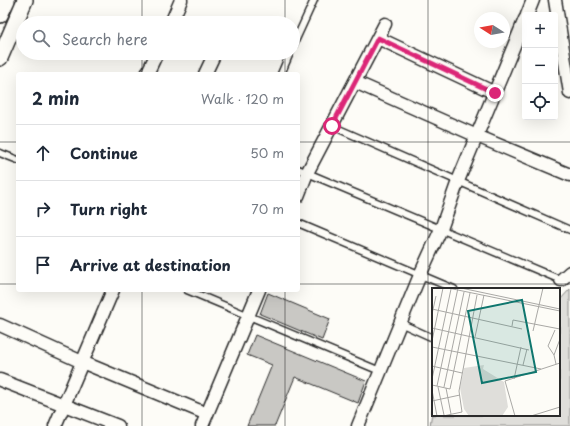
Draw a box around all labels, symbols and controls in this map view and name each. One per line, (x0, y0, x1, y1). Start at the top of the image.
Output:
north arrow (474, 12, 510, 48)
map controls (522, 12, 558, 120)
button: + (522, 12, 558, 48)
search box (16, 16, 300, 60)
icon: search (30, 27, 52, 49)
text: Search here (62, 27, 148, 50)
button: − (522, 48, 558, 84)
route end (486, 84, 504, 102)
button: locate (522, 84, 558, 120)
text: 2 min (32, 85, 79, 111)
text: Walk · 120 m (201, 89, 284, 108)
route start (323, 117, 341, 135)
text: Continue (70, 141, 138, 164)
icon: ahead (32, 142, 54, 164)
text: 50 m (250, 143, 284, 162)
text: Turn right (70, 197, 147, 220)
icon: right (32, 198, 54, 220)
text: 70 m (251, 199, 284, 218)
text: Arrive at destination (70, 253, 231, 276)
icon: arrive (32, 254, 54, 276)
inset map (432, 288, 560, 416)

